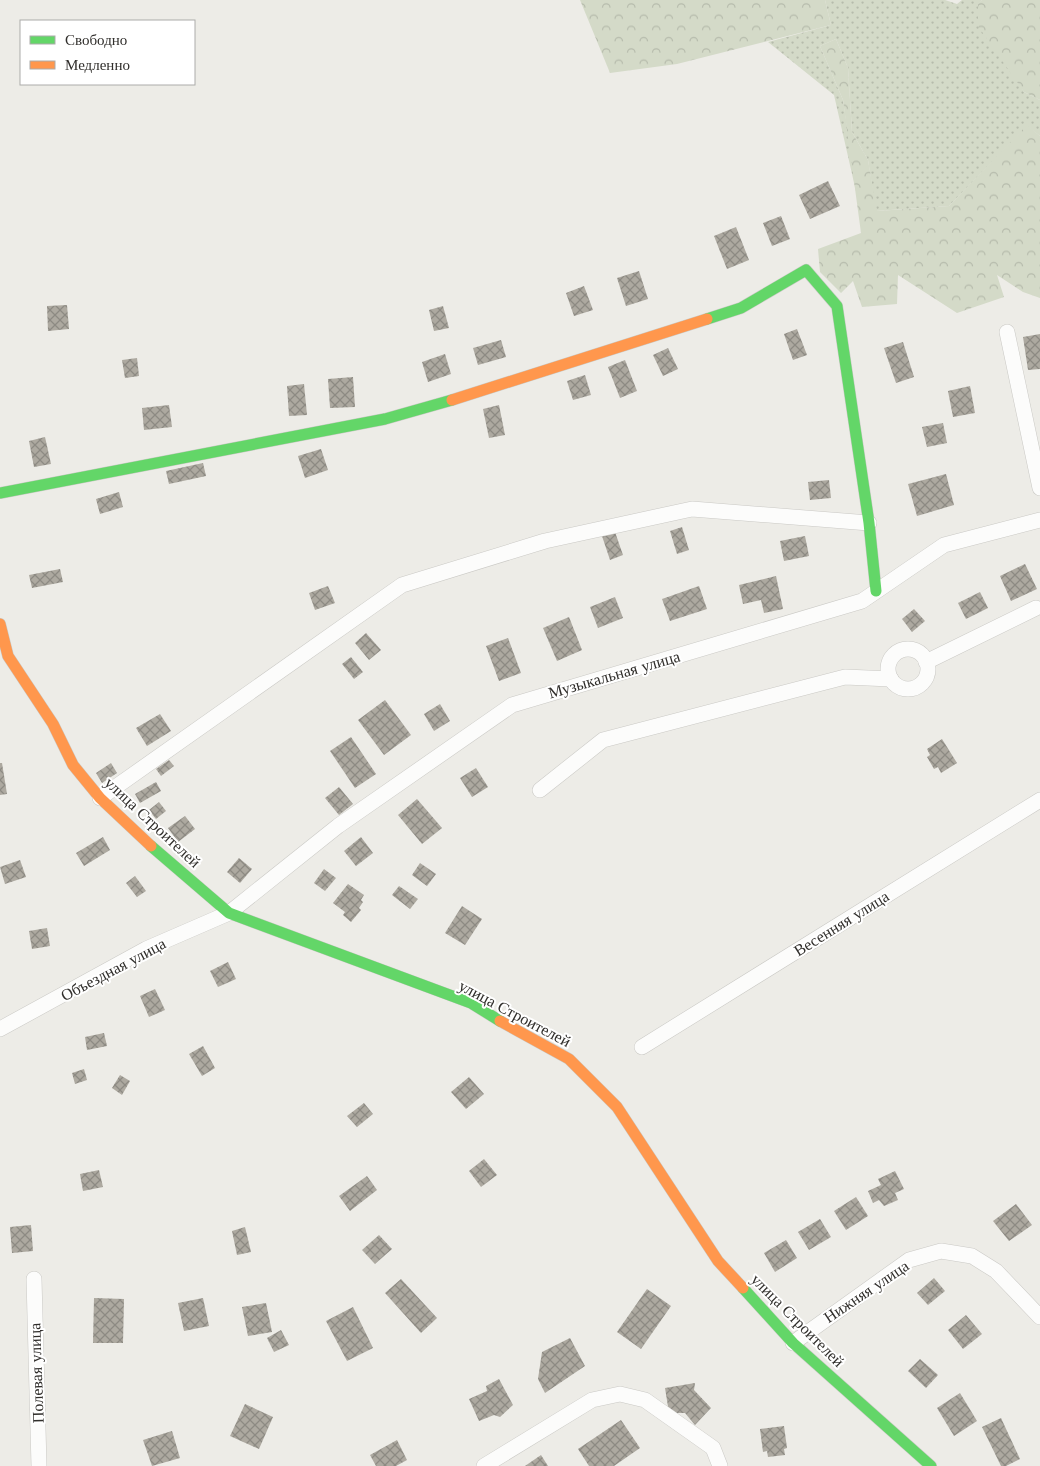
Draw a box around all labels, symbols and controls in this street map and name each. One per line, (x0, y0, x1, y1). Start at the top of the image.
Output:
legend (20, 20, 195, 85)
text: Свободно (65, 30, 127, 49)
text: Медленно (65, 55, 130, 74)
street label: Музыкальная улица (546, 646, 682, 702)
street label: улица Строителей (101, 772, 205, 872)
street label: Весенняя улица (790, 886, 892, 960)
street label: Объездная улица (57, 933, 169, 1005)
street label: улица Строителей (456, 975, 575, 1051)
street label: Нижняя улица (820, 1255, 912, 1327)
street label: улица Строителей (747, 1269, 849, 1371)
street label: Полевая улица (24, 1323, 48, 1423)

